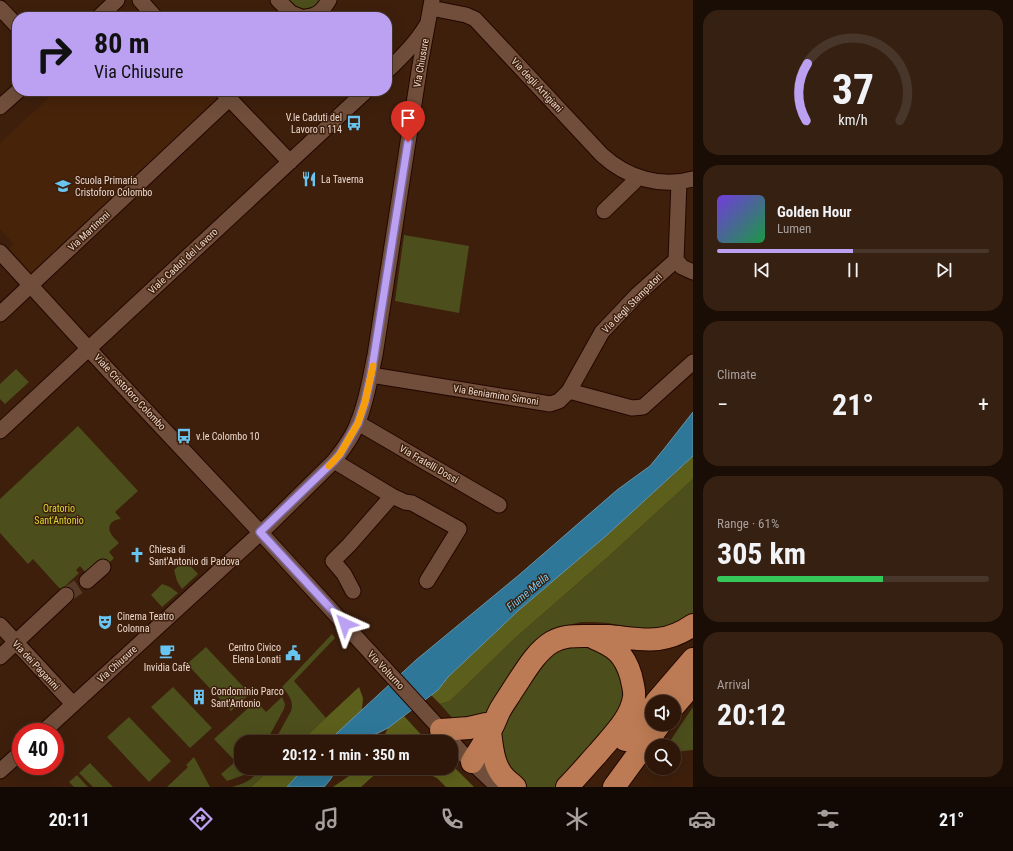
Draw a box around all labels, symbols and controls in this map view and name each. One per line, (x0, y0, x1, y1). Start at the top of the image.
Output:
text: 80 m (94, 27, 150, 60)
icon: right (28, 28, 80, 80)
street label: Via Chiusure (411, 37, 431, 88)
street label: Via degli Artigiani (509, 56, 565, 114)
text: Via Chiusure (94, 61, 183, 82)
text: 37 (832, 65, 874, 114)
pin (391, 101, 425, 142)
icon: arrive (397, 107, 419, 129)
text: km/h (838, 111, 868, 127)
place label: V.le Caduti del Lavoro n 114 (286, 112, 342, 135)
bus stop icon: V.le Caduti del Lavoro n 114 (345, 114, 363, 132)
restaurant icon: La Taverna (300, 170, 318, 188)
place label: La Taverna (321, 174, 364, 185)
place label: Scuola Primaria Cristoforo Colombo (75, 175, 152, 198)
school or university icon: Scuola Primaria Cristoforo Colombo (54, 177, 72, 195)
text: Golden Hour (777, 203, 852, 221)
street label: Via Martinoni (66, 209, 112, 253)
text: Lumen (777, 221, 811, 236)
street label: Viale Caduti del Lavoro (146, 226, 220, 296)
icon: previous (751, 259, 773, 281)
icon: pause (842, 259, 864, 281)
icon: next (933, 259, 955, 281)
street label: Via degli Stampatori (600, 271, 664, 335)
street label: Viale Cristoforo Colombo (92, 352, 168, 432)
text: Climate (717, 367, 756, 382)
street label: Via Beniamino Simoni (453, 383, 539, 407)
text: 21° (832, 387, 874, 422)
text: − (717, 392, 728, 417)
text: + (978, 392, 989, 417)
bus stop icon: v.le Colombo 10 (175, 427, 193, 445)
place label: v.le Colombo 10 (196, 431, 259, 442)
street label: Via Fratelli Dossi (398, 443, 460, 485)
park label: Oratorio Sant'Antonio (34, 503, 84, 526)
text: Range · 61% (717, 516, 779, 531)
text: 305 km (717, 536, 806, 571)
place label: Chiesa di Sant'Antonio di Padova (149, 544, 240, 567)
church icon: Chiesa di Sant'Antonio di Padova (128, 546, 146, 564)
water label: Fiume Mella (504, 571, 552, 613)
position arrow (324, 603, 366, 645)
place label: Cinema Teatro Colonna (117, 611, 174, 634)
theatre icon: Cinema Teatro Colonna (96, 613, 114, 631)
street label: Via dei Paganini (10, 638, 62, 692)
cafe icon: Invidia Cafè (158, 642, 176, 660)
place label: Centro Civico Elena Lonati (228, 642, 281, 665)
street label: Via Chiusure (95, 643, 139, 685)
public building icon: Centro Civico Elena Lonati (284, 644, 302, 662)
street label: Via Volturno (365, 649, 407, 691)
place label: Invidia Cafè (144, 662, 191, 673)
text: Arrival (717, 677, 750, 692)
place label: Condominio Parco Sant'Antonio (211, 686, 284, 709)
building icon: Condominio Parco Sant'Antonio (190, 688, 208, 706)
map controls (645, 695, 681, 775)
button: sound (645, 695, 681, 731)
text: 20:12 (717, 697, 786, 732)
speed limit sign: 40 (12, 723, 64, 775)
button: search (645, 739, 681, 775)
text: 20:12 · 1 min · 350 m (282, 746, 410, 764)
icon: directions (187, 805, 215, 833)
icon: music (313, 805, 341, 833)
icon: phone (438, 805, 466, 833)
icon: climate (563, 805, 591, 833)
icon: car (688, 805, 716, 833)
icon: filters (814, 805, 842, 833)
text: 20:11 (49, 809, 90, 830)
text: 21° (939, 809, 964, 830)

